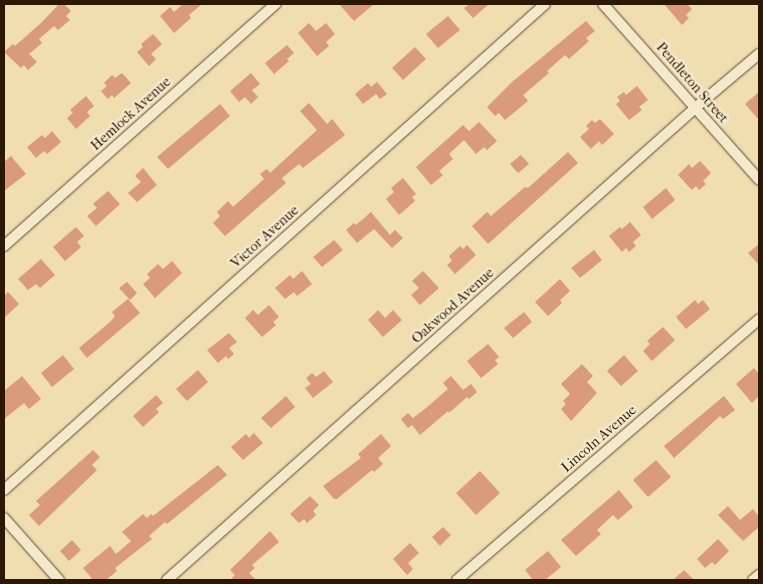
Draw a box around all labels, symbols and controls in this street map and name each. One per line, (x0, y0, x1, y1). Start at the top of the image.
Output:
street label: Pendleton Street (652, 39, 732, 127)
street label: Hemlock Avenue (88, 74, 174, 154)
street label: Victor Avenue (228, 202, 302, 272)
street label: Oakwood Avenue (408, 265, 498, 347)
street label: Lincoln Avenue (558, 402, 640, 476)

